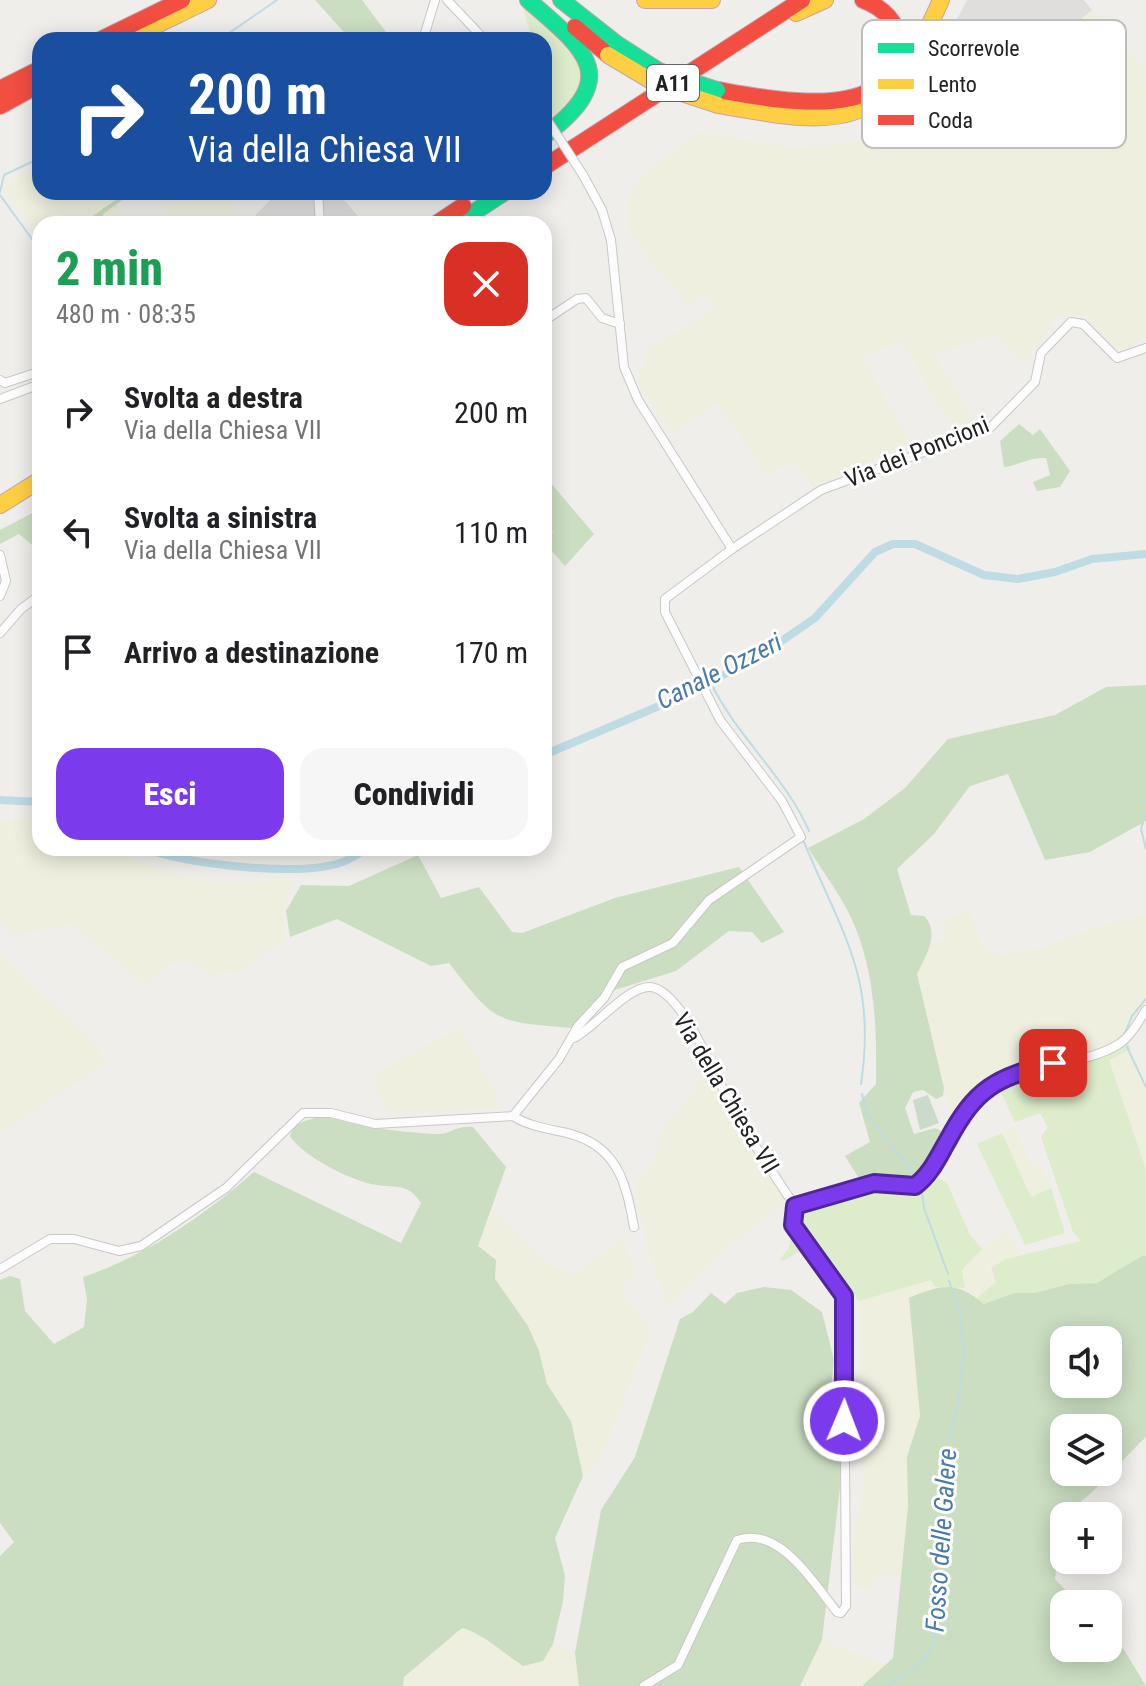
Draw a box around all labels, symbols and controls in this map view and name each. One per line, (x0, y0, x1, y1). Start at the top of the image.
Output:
legend (862, 20, 1126, 148)
text: Scorrevole (928, 36, 1020, 61)
text: 200 m (188, 62, 327, 128)
icon: right (56, 64, 160, 168)
road number: A11 (647, 65, 699, 101)
text: Lento (928, 72, 977, 97)
text: Coda (928, 108, 973, 133)
text: Via della Chiesa VII (188, 129, 462, 171)
text: 2 min (56, 240, 163, 297)
button: close (444, 242, 528, 326)
text: 480 m · 08:35 (56, 299, 196, 329)
text: Svolta a destra (124, 380, 303, 415)
icon: right (56, 390, 100, 434)
text: 200 m (454, 395, 528, 430)
street label: Via dei Poncioni (841, 410, 993, 494)
text: Via della Chiesa VII (124, 415, 322, 445)
text: Svolta a sinistra (124, 500, 317, 535)
icon: left (56, 510, 100, 554)
text: 110 m (454, 515, 528, 550)
text: Via della Chiesa VII (124, 535, 322, 565)
water label: Canale Ozzeri (651, 627, 787, 715)
icon: arrive (56, 630, 100, 674)
text: Arrivo a destinazione (124, 635, 379, 670)
text: 170 m (454, 635, 528, 670)
button: Esci (56, 748, 284, 840)
button: Condividi (300, 748, 528, 840)
street label: Via della Chiesa VII (667, 1008, 785, 1178)
pin (1019, 1029, 1087, 1097)
icon: arrive (1031, 1041, 1075, 1085)
map controls (1050, 1326, 1122, 1662)
button: sound (1050, 1326, 1122, 1398)
position arrow (802, 1379, 886, 1463)
button: layers (1050, 1414, 1122, 1486)
water label: Fosso delle Galere (920, 1447, 962, 1633)
button: + (1050, 1502, 1122, 1574)
button: − (1050, 1590, 1122, 1662)

